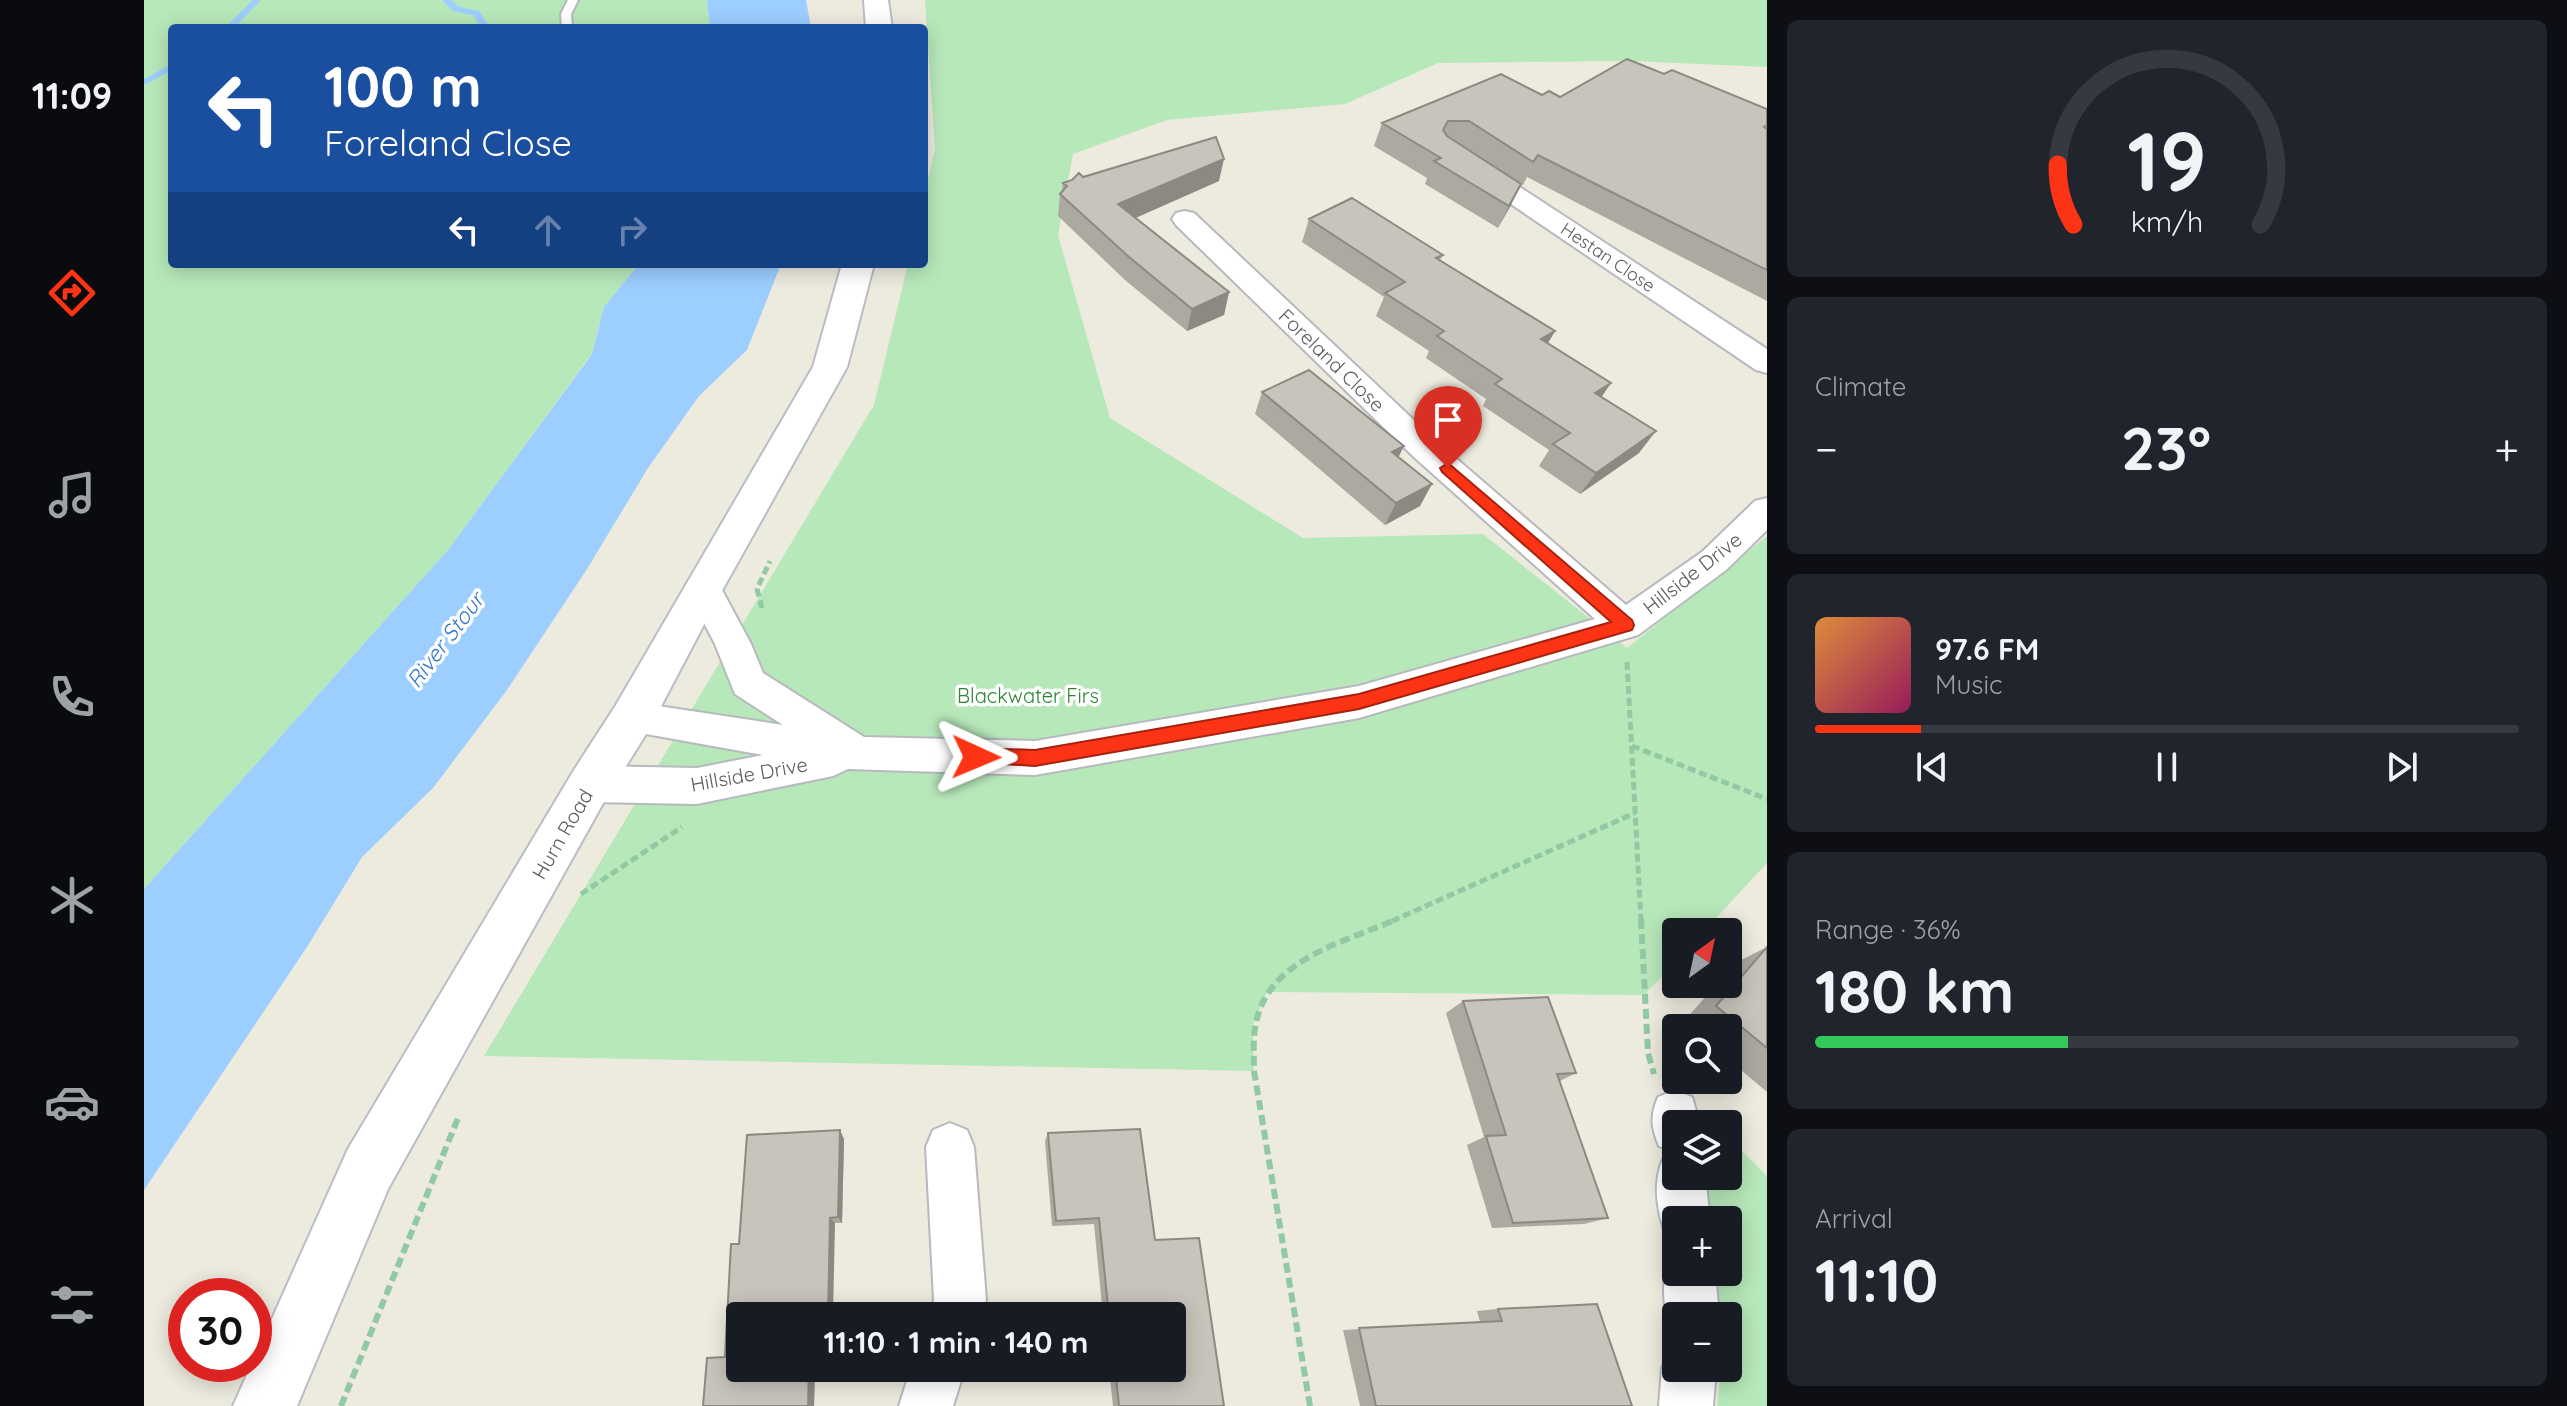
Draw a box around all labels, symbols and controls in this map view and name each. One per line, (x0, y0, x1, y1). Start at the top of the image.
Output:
text: 100 m (324, 51, 482, 121)
icon: left (192, 56, 296, 160)
text: 11:09 (32, 73, 112, 118)
text: 19 (2127, 107, 2207, 211)
text: Foreland Close (324, 120, 572, 165)
text: km/h (2131, 203, 2203, 239)
icon: left (442, 208, 486, 252)
icon: ahead (526, 208, 570, 252)
icon: right (610, 208, 654, 252)
street label: Hestan Close (1556, 217, 1660, 297)
icon: directions (44, 265, 100, 321)
street label: Foreland Close (1274, 303, 1390, 417)
text: Climate (1815, 370, 1906, 403)
pin (1414, 386, 1482, 468)
icon: arrive (1426, 398, 1470, 442)
text: 23° (2121, 410, 2211, 485)
text: − (1815, 421, 1838, 476)
text: + (2494, 421, 2519, 476)
icon: music (44, 467, 100, 523)
street label: Hillside Drive (1638, 527, 1746, 619)
water label: River Stour (400, 585, 491, 693)
text: 97.6 FM (1935, 630, 2039, 668)
text: Music (1935, 668, 2003, 701)
icon: phone (44, 669, 100, 725)
park label: Blackwater Firs (957, 683, 1099, 708)
position arrow (934, 715, 1018, 799)
icon: previous (1910, 745, 1954, 789)
icon: pause (2145, 745, 2189, 789)
icon: next (2380, 745, 2424, 789)
street label: Hillside Drive (688, 751, 810, 797)
street label: Hurn Road (526, 784, 598, 884)
icon: climate (44, 872, 100, 928)
text: Range · 36% (1815, 913, 1961, 946)
north arrow (1662, 918, 1742, 998)
map controls (1662, 918, 1742, 1382)
text: 180 km (1815, 953, 2014, 1028)
button: search (1662, 1014, 1742, 1094)
icon: car (44, 1074, 100, 1130)
button: layers (1662, 1110, 1742, 1190)
text: Arrival (1815, 1202, 1893, 1235)
button: + (1662, 1206, 1742, 1286)
text: 11:10 (1815, 1242, 1938, 1317)
icon: filters (44, 1277, 100, 1333)
speed limit sign: 30 (168, 1278, 272, 1382)
button: − (1662, 1302, 1742, 1382)
text: 11:10 · 1 min · 140 m (823, 1323, 1089, 1361)

